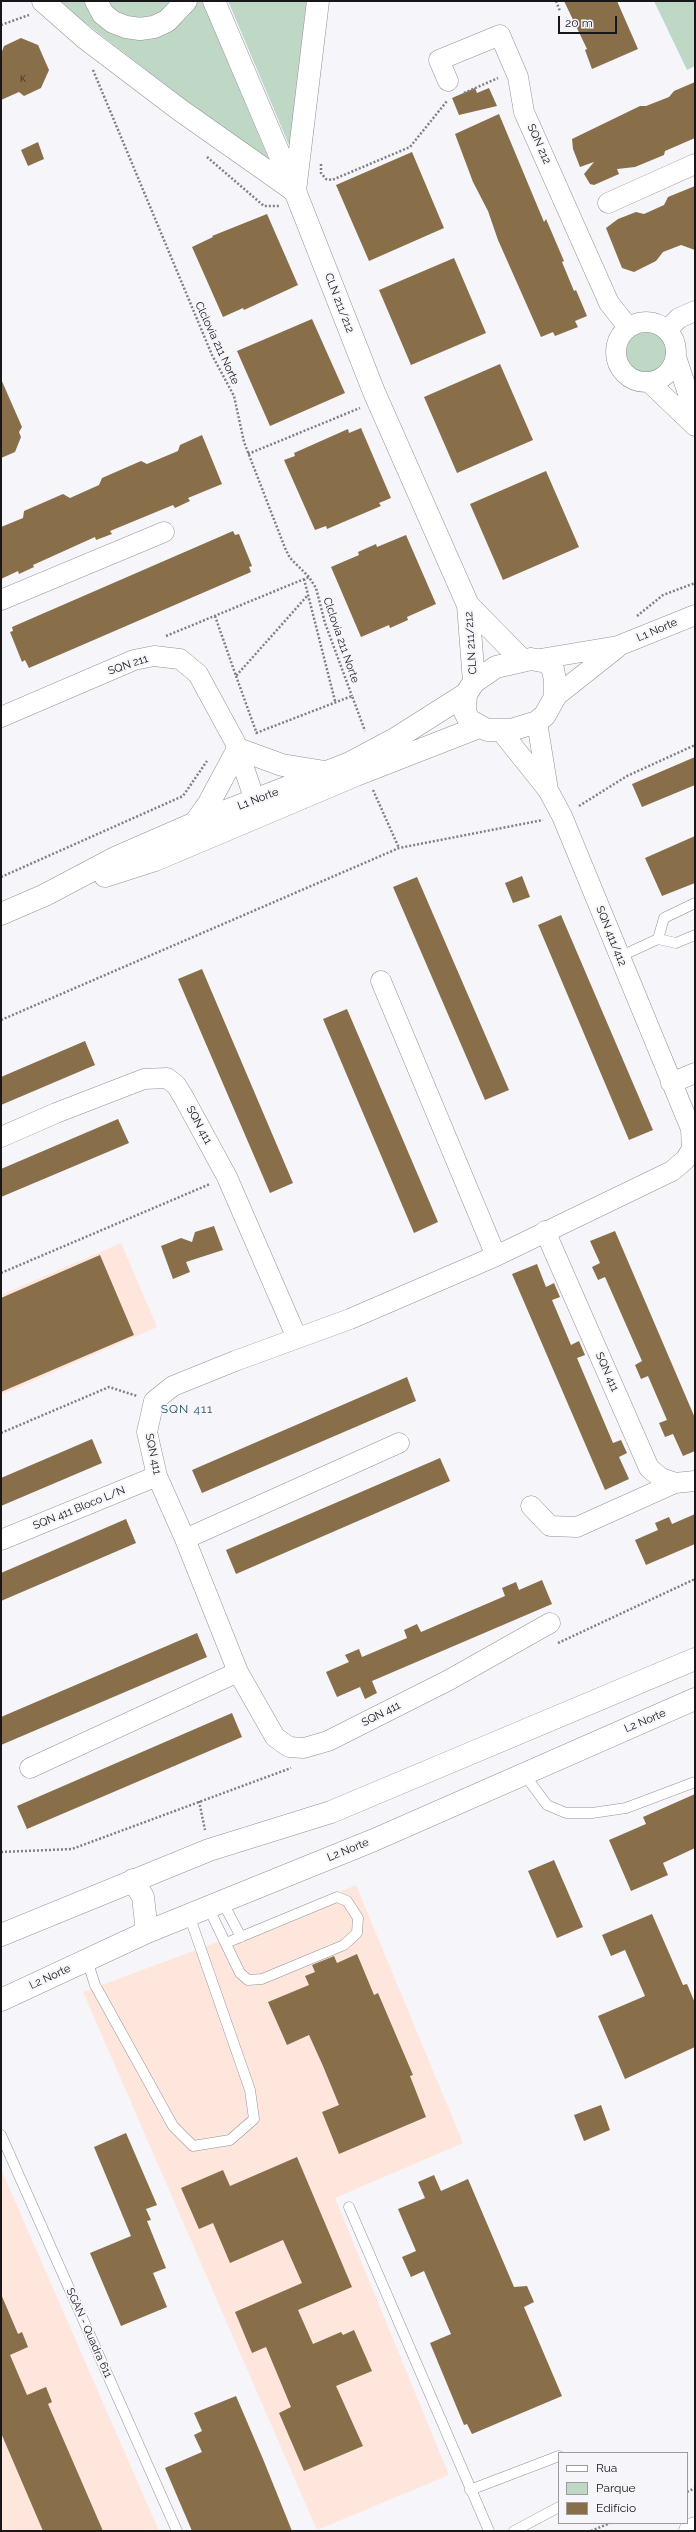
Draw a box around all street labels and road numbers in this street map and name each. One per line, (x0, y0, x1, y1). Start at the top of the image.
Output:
street label: SQN 212 (524, 122, 554, 166)
street label: CLN 211/212 (322, 271, 356, 335)
street label: Clclovia 211 Norte (192, 300, 242, 386)
street label: Clclovia 211 Norte (320, 595, 362, 685)
street label: CLN 211/212 (462, 611, 480, 675)
street label: L1 Norte (635, 616, 679, 644)
street label: SQN 211 (106, 652, 150, 678)
street label: L1 Norte (236, 785, 280, 813)
street label: SQN 411/412 (593, 904, 629, 968)
street label: SQN 411 (183, 1104, 215, 1146)
street label: SQN 411 (593, 1350, 621, 1394)
street label: SQN 411 (142, 1432, 164, 1476)
street label: SQN 411 Bloco L/N (31, 1483, 127, 1533)
street label: SQN 411 (359, 1699, 403, 1729)
street label: L2 Norte (622, 1706, 668, 1736)
street label: L2 Norte (325, 1836, 371, 1864)
street label: L2 Norte (27, 1962, 73, 1992)
street label: SGAN - Quadra 611 (63, 2286, 115, 2380)

